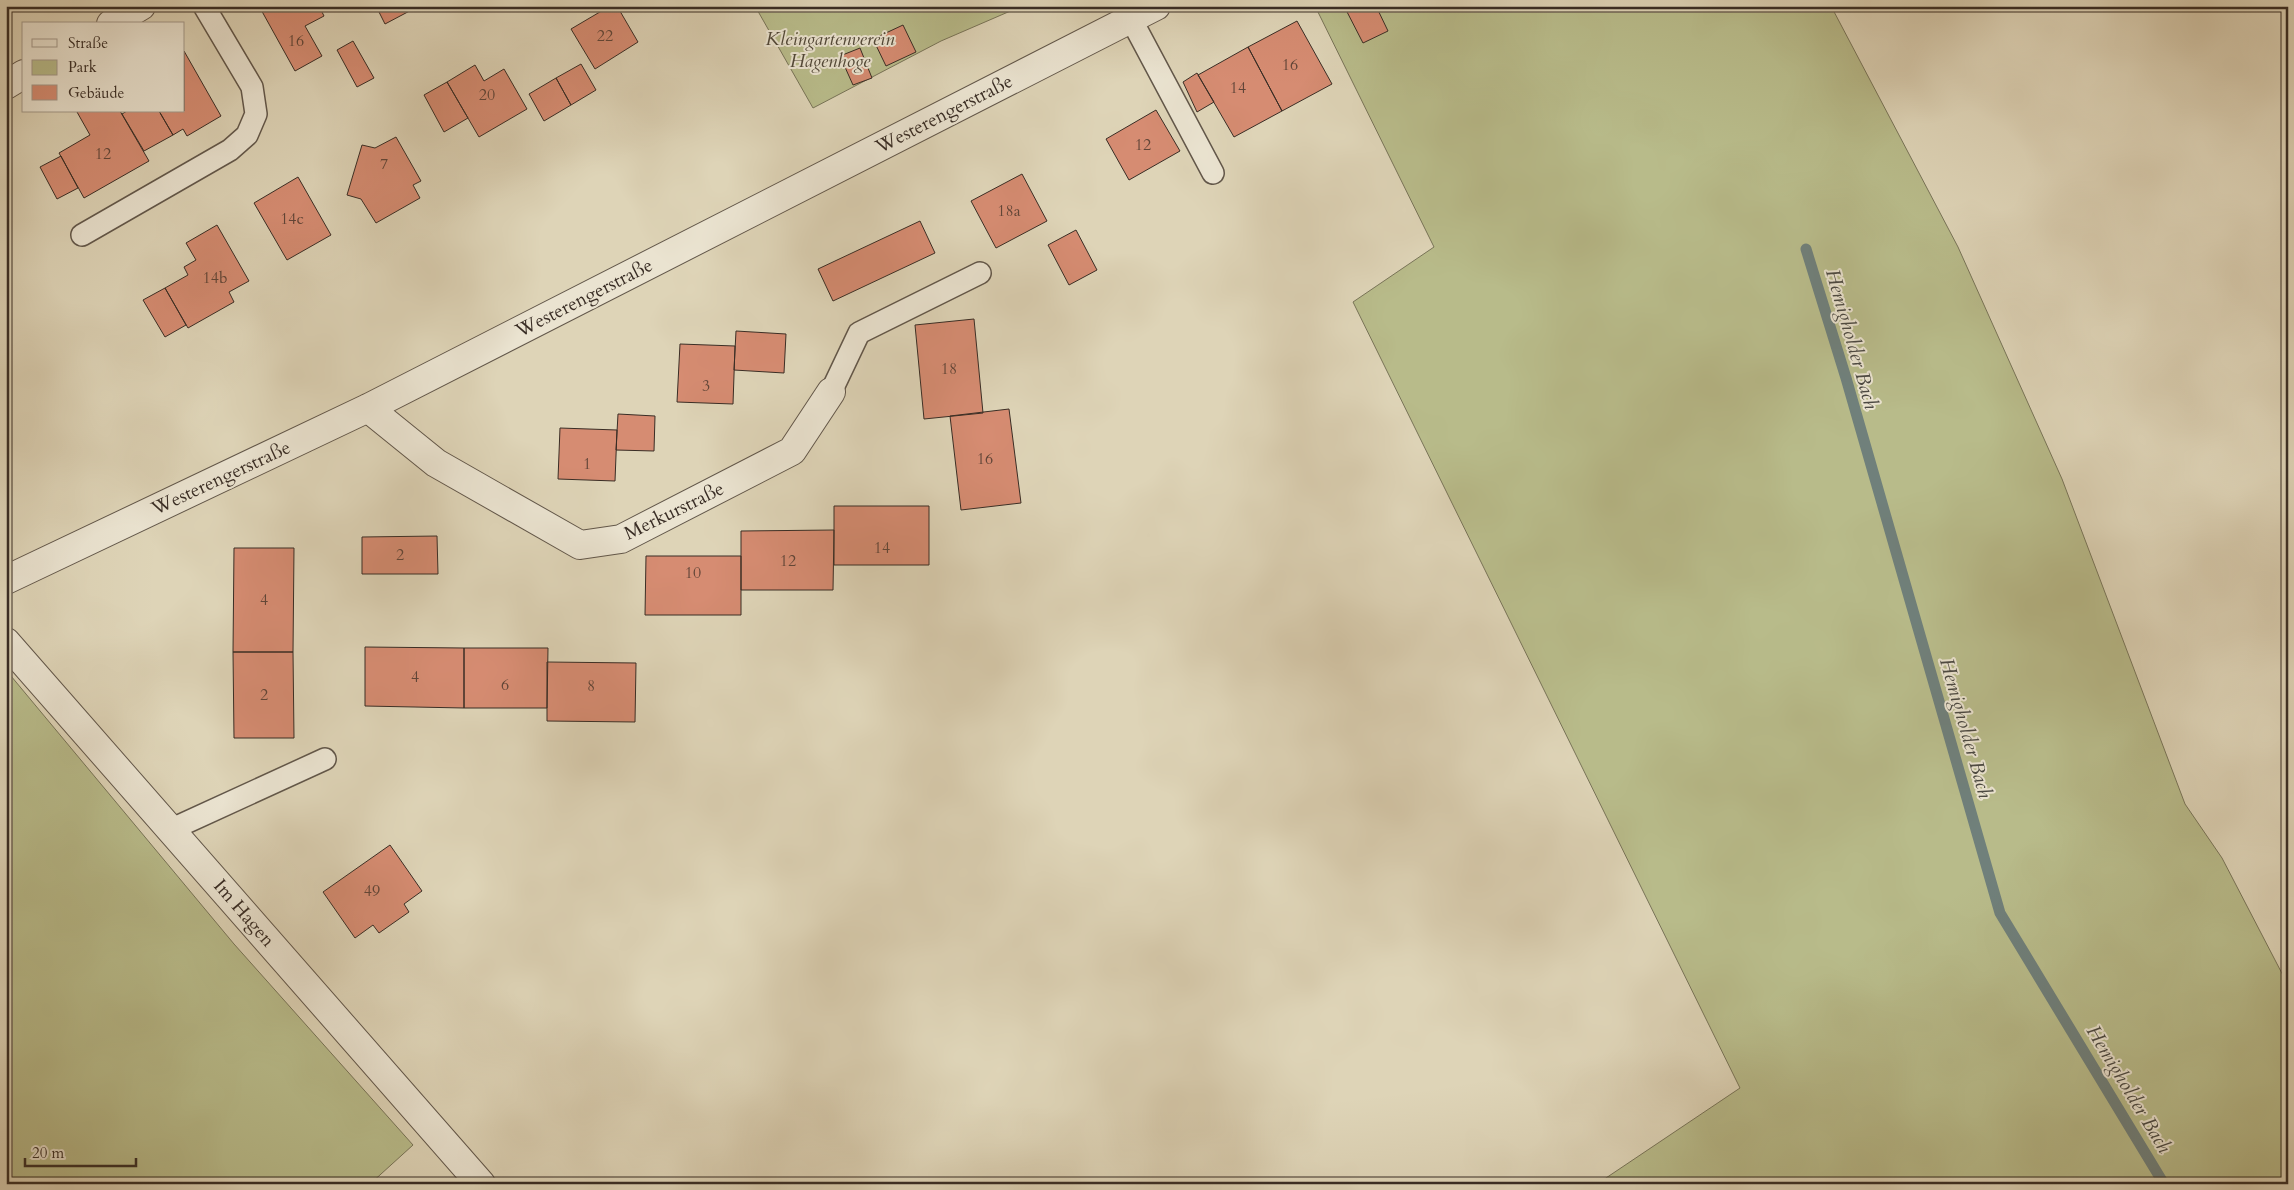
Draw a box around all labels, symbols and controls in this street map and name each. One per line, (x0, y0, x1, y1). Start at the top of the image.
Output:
legend (22, 22, 185, 112)
house number: 22 (597, 25, 613, 47)
park label: Kleingartenverein Hagenhoge (766, 26, 895, 74)
house number: 16 (288, 30, 304, 52)
text: Straße (68, 33, 108, 53)
house number: 16 (1282, 54, 1298, 76)
text: Park (68, 57, 97, 77)
street label: Westerengerstraße (870, 68, 1017, 160)
house number: 14 (1230, 77, 1246, 99)
text: Gebäude (68, 83, 125, 103)
house number: 20 (479, 84, 495, 106)
house number: 12 (1135, 134, 1151, 156)
house number: 12 (95, 143, 111, 165)
house number: 7 (380, 153, 388, 175)
house number: 18a (997, 200, 1021, 222)
house number: 14c (280, 208, 304, 230)
street label: Westerengerstraße (510, 252, 657, 344)
water label: Hemigholder Bach (1819, 266, 1885, 413)
house number: 14b (203, 267, 227, 289)
house number: 18 (941, 358, 957, 380)
house number: 3 (702, 375, 710, 397)
street label: Westerengerstraße (146, 434, 295, 522)
house number: 16 (977, 448, 993, 470)
house number: 1 (583, 453, 591, 475)
street label: Merkurstraße (620, 476, 728, 546)
house number: 14 (874, 537, 890, 559)
house number: 2 (396, 544, 404, 566)
house number: 12 (780, 550, 796, 572)
house number: 10 (685, 562, 701, 584)
house number: 4 (260, 589, 268, 611)
water label: Hemigholder Bach (1933, 655, 1999, 802)
house number: 4 (411, 666, 419, 688)
house number: 6 (501, 674, 509, 696)
house number: 8 (587, 675, 595, 697)
house number: 2 (260, 684, 268, 706)
street label: Im Hagen (207, 874, 281, 953)
house number: 49 (364, 880, 380, 902)
water label: Hemigholder Bach (2080, 1020, 2178, 1158)
scale bar (25, 1135, 136, 1167)
text: 20 m (32, 1143, 64, 1163)

